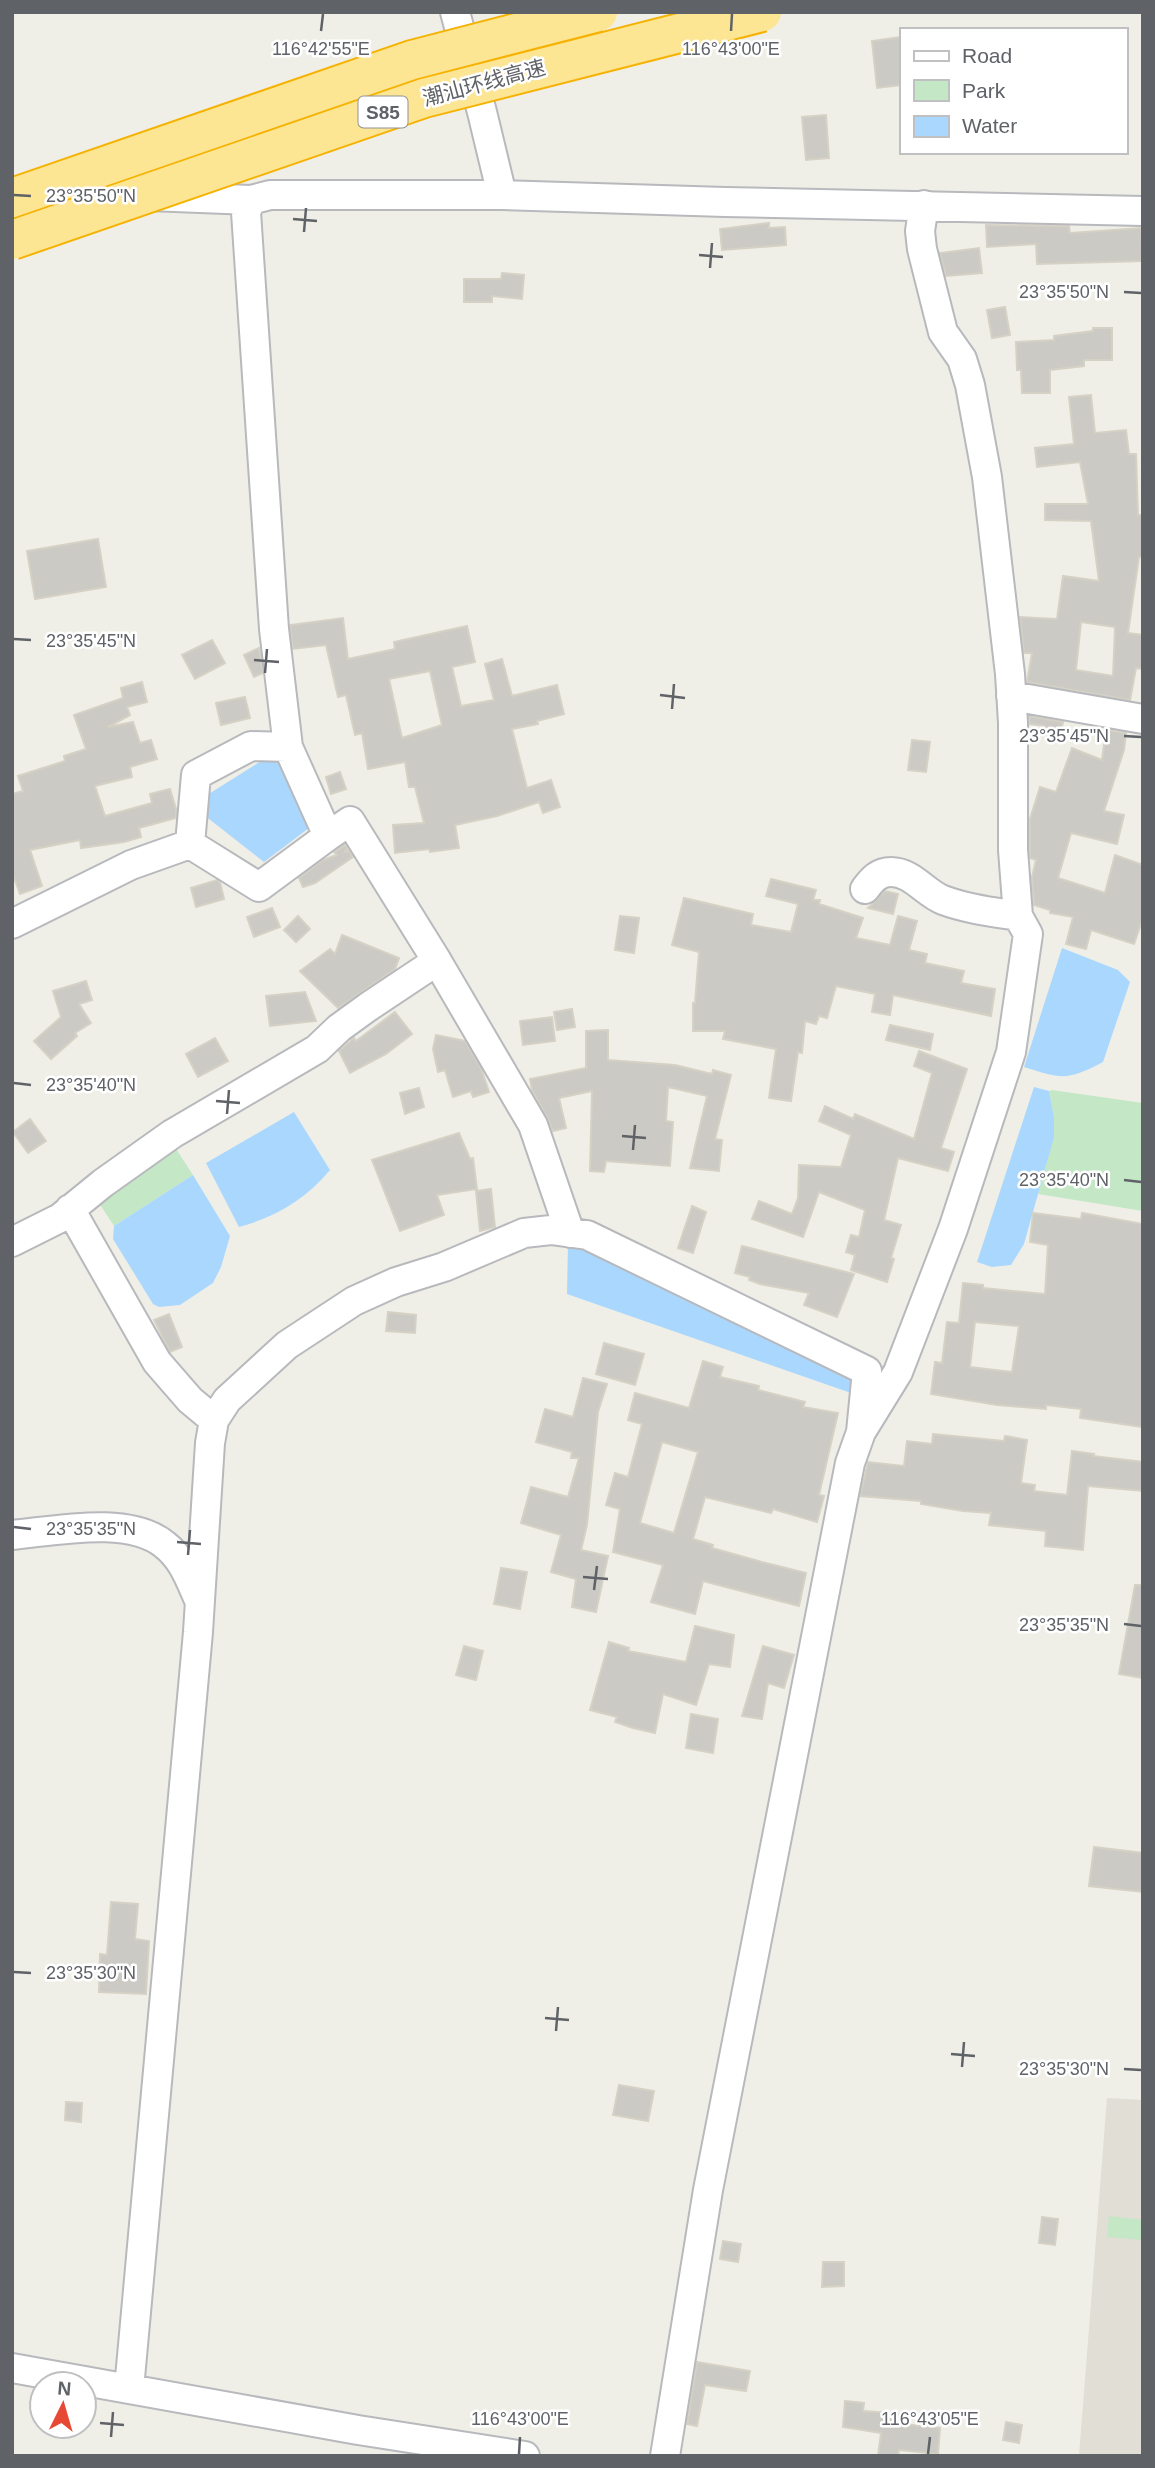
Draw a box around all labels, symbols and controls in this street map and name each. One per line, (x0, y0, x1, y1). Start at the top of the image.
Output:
legend (900, 28, 1127, 154)
text: 116°42'55"E (272, 39, 370, 59)
text: 116°43'00"E (682, 39, 780, 59)
text: Road (962, 44, 1012, 67)
street label: 潮汕环线高速 (420, 55, 548, 110)
text: Park (962, 79, 1006, 102)
road number: S85 (358, 96, 408, 128)
text: Water (962, 114, 1017, 137)
text: 23°35'50"N (46, 186, 136, 206)
text: 23°35'50"N (1019, 282, 1109, 302)
text: 23°35'45"N (46, 631, 136, 651)
text: 23°35'45"N (1019, 726, 1109, 746)
text: 23°35'40"N (46, 1075, 136, 1095)
text: 23°35'40"N (1019, 1170, 1109, 1190)
text: 23°35'35"N (46, 1519, 136, 1539)
text: 23°35'35"N (1019, 1615, 1109, 1635)
text: 23°35'30"N (46, 1963, 136, 1983)
text: 23°35'30"N (1019, 2059, 1109, 2079)
north arrow (28, 2370, 98, 2440)
text: N (57, 2378, 72, 2400)
text: 116°43'00"E (471, 2409, 569, 2429)
text: 116°43'05"E (881, 2409, 979, 2429)

